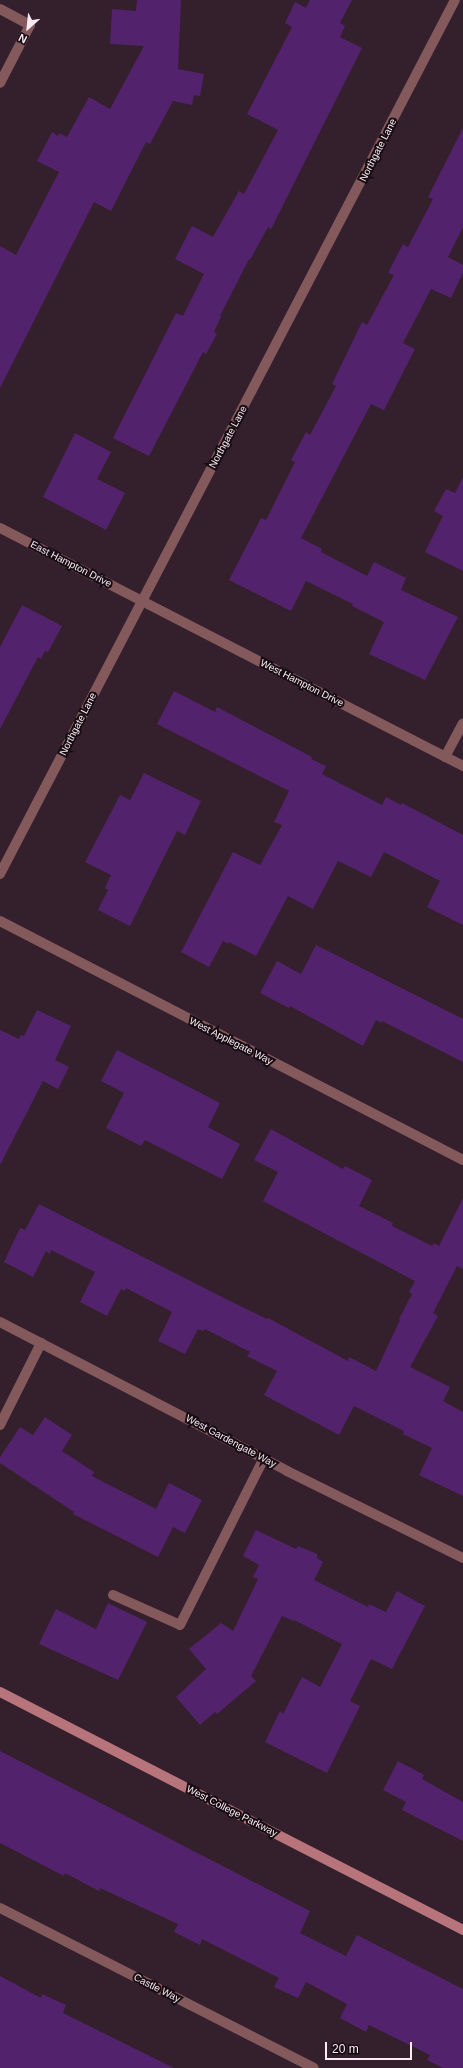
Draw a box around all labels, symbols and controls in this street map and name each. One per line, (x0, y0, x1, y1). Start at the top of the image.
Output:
north arrow (8, 8, 48, 48)
text: N (16, 32, 29, 46)
street label: Northgate Lane (357, 117, 399, 183)
street label: Northgate Lane (207, 404, 249, 470)
street label: East Hampton Drive (28, 538, 114, 590)
street label: West Hampton Drive (258, 657, 346, 709)
street label: Northgate Lane (57, 691, 99, 757)
street label: West Applegate Way (187, 1015, 275, 1067)
street label: West Gardengate Way (184, 1412, 278, 1470)
street label: West College Parkway (185, 1783, 279, 1839)
street label: Castle Way (132, 1971, 182, 2005)
scale bar (327, 2034, 414, 2060)
text: 20 m (332, 2042, 359, 2056)

